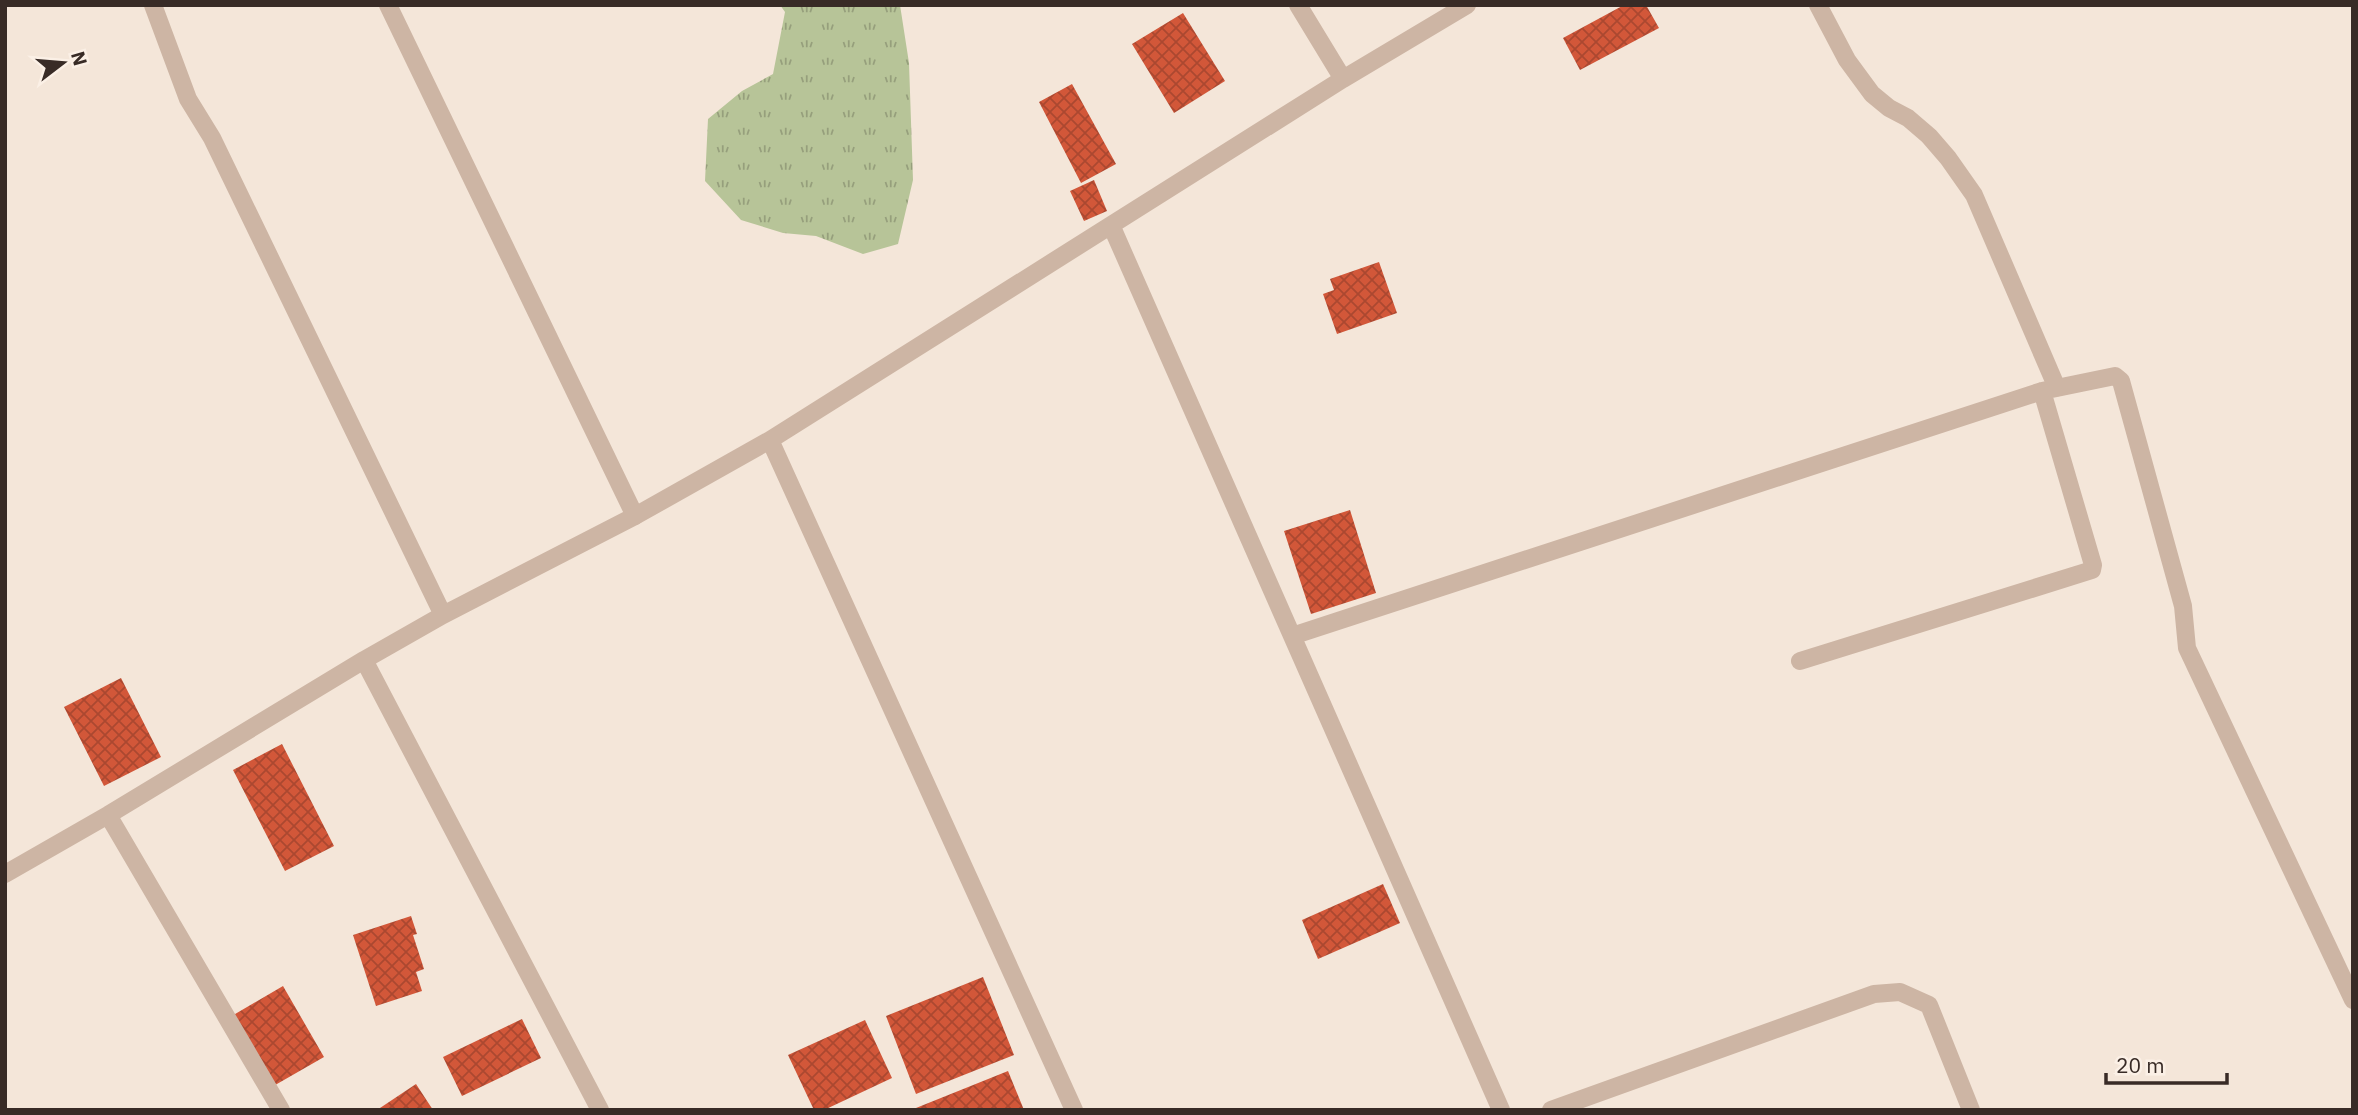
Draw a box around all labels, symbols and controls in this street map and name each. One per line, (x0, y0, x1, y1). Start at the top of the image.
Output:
north arrow (28, 28, 98, 98)
text: N (66, 48, 93, 68)
scale bar (2106, 1042, 2227, 1086)
text: 20 m (2116, 1051, 2165, 1079)

